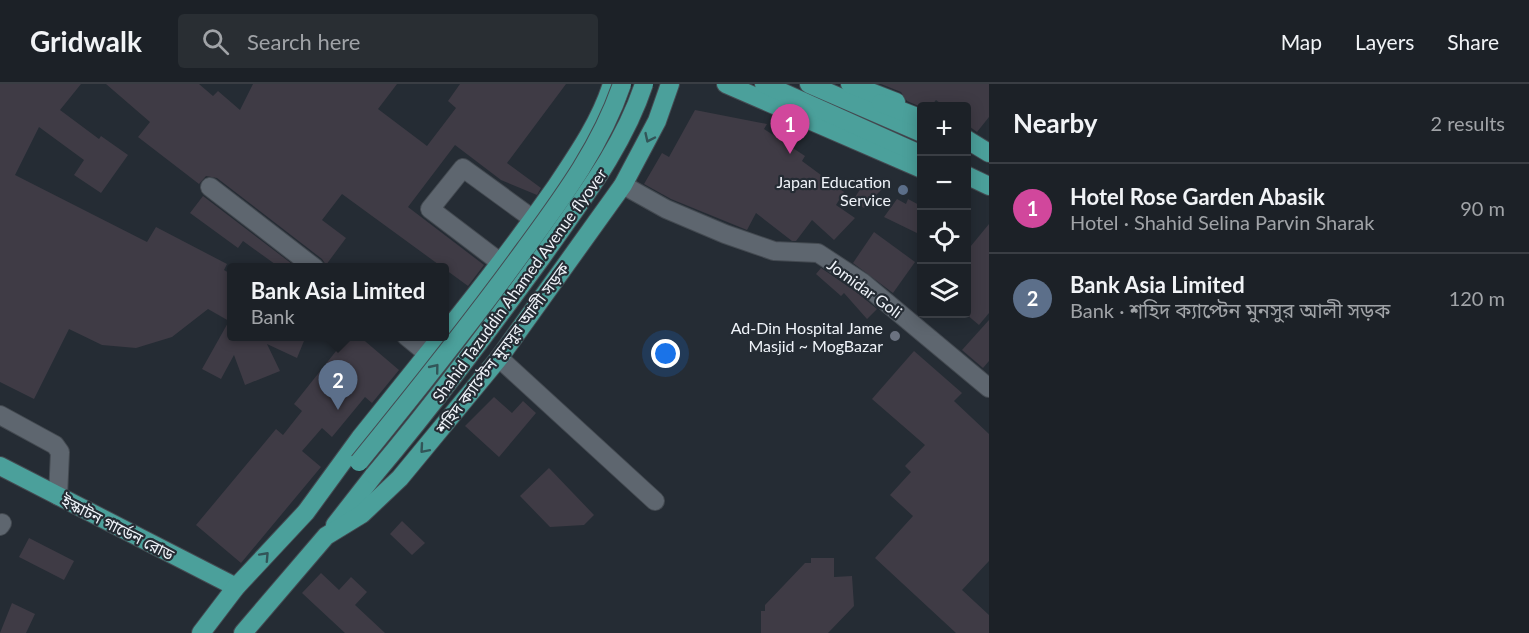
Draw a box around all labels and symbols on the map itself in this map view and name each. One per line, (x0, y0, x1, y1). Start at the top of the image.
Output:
pin: 1 (770, 104, 810, 154)
one-way arrow (644, 132, 656, 143)
street label: Shahid Tazuddin Ahamed Avenue flyover (428, 164, 610, 406)
place label: Japan Education Service (777, 172, 891, 209)
marker: Japan Education Service (896, 183, 910, 197)
street label: Jomidar Goli (824, 255, 906, 321)
street label: শহিদ ক্যাপ্টেন মুনসুর আলী সড়ক (431, 258, 574, 439)
place label: Ad-Din Hospital Jame Masjid ~ MogBazar (731, 318, 883, 355)
marker: Ad-Din Hospital Jame Masjid ~ MogBazar (888, 329, 902, 343)
your location (651, 339, 680, 368)
pin: 2 (318, 360, 358, 410)
one-way arrow (428, 364, 439, 375)
one-way arrow (421, 442, 432, 453)
street label: ইস্কাটন গার্ডেন রোড (58, 490, 178, 564)
one-way arrow (258, 552, 269, 563)

